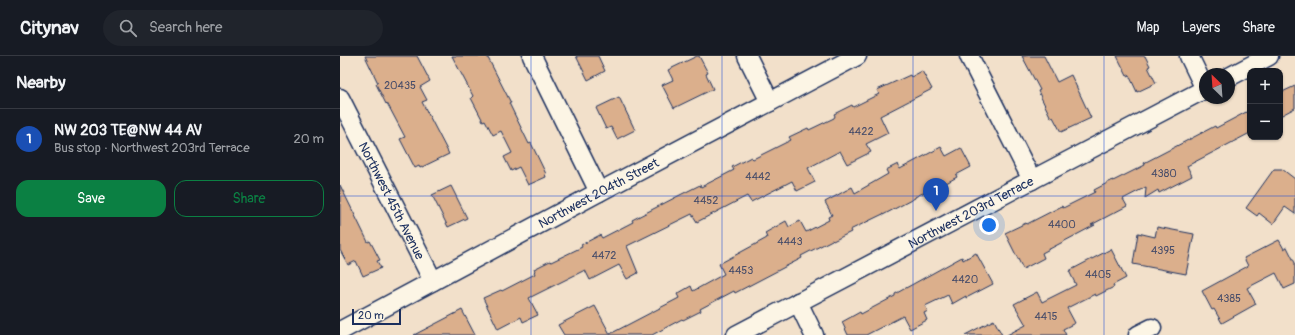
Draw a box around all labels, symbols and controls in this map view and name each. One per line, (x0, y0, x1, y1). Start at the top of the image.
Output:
search box (103, 10, 383, 46)
text: Citynav (20, 16, 79, 40)
icon: search (117, 17, 139, 39)
text: Search here (149, 18, 222, 37)
text: Map (1137, 19, 1160, 36)
text: Layers (1182, 19, 1220, 36)
text: Share (1242, 19, 1275, 36)
north arrow (1199, 68, 1235, 104)
map controls (1247, 68, 1283, 140)
button: + (1247, 68, 1283, 104)
text: Nearby (16, 72, 65, 93)
house number: 20435 (384, 79, 416, 92)
button: − (1247, 104, 1283, 140)
text: NW 203 TE@NW 44 AV (54, 121, 202, 140)
house number: 4422 (848, 125, 874, 138)
text: 1 (26, 131, 32, 147)
text: 20 m (293, 131, 324, 147)
text: Bus stop · Northwest 203rd Terrace (54, 140, 250, 156)
street label: Northwest 45th Avenue (355, 140, 428, 263)
street label: Northwest 204th Street (536, 155, 662, 232)
house number: 4380 (1151, 167, 1177, 180)
house number: 4442 (745, 170, 771, 183)
street label: Northwest 203rd Terrace (906, 173, 1037, 252)
pin: 1 (923, 178, 949, 211)
button: Save (16, 180, 166, 217)
button: Share (174, 180, 324, 217)
house number: 4452 (694, 194, 718, 207)
your location (979, 215, 999, 235)
house number: 4400 (1048, 218, 1076, 231)
house number: 4443 (777, 235, 803, 248)
house number: 4395 (1151, 244, 1175, 257)
house number: 4472 (592, 249, 616, 262)
house number: 4453 (729, 264, 753, 277)
house number: 4405 (1085, 268, 1111, 281)
house number: 4420 (952, 273, 978, 286)
house number: 4385 (1217, 292, 1241, 305)
scale bar (352, 307, 401, 326)
text: 20 m (358, 309, 384, 322)
house number: 4415 (1034, 310, 1058, 323)

